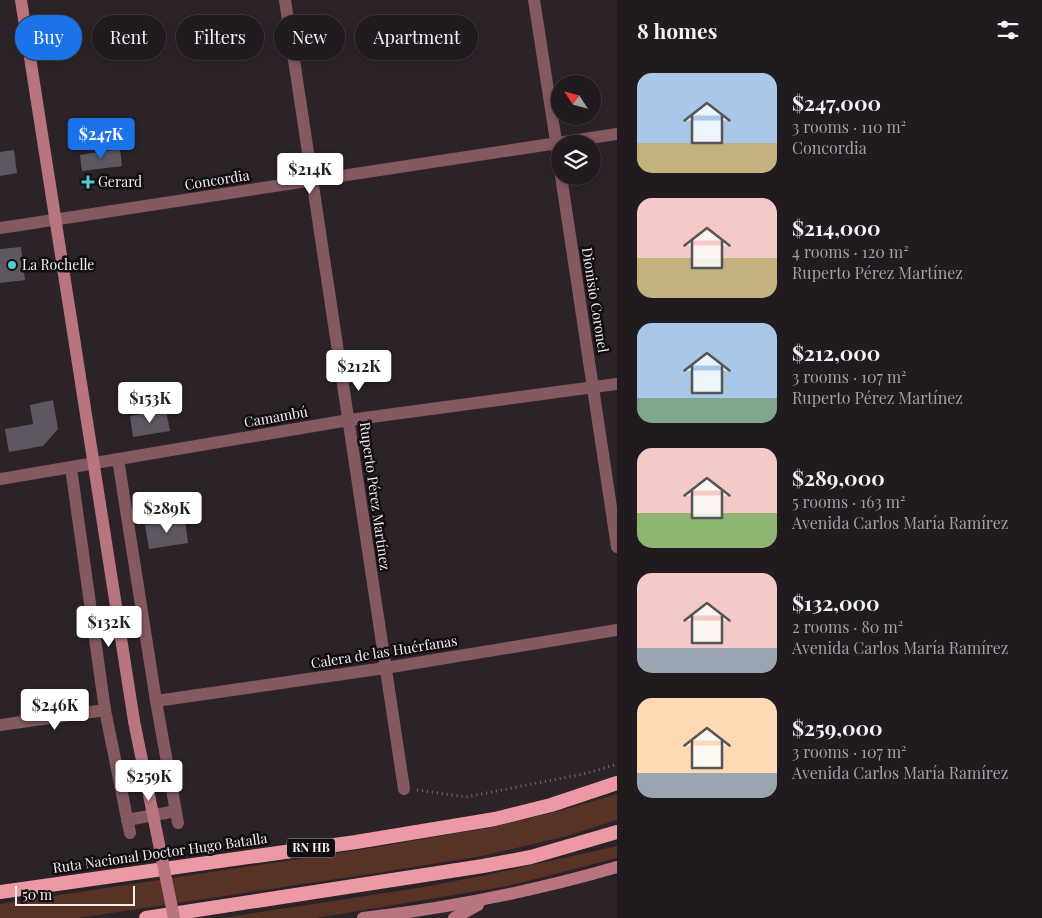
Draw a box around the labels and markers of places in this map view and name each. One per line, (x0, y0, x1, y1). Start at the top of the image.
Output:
pin: $247K (66, 118, 136, 160)
pin: $214K (275, 152, 345, 195)
place label: Gerard (98, 172, 142, 191)
marker: Gerard (82, 176, 94, 188)
place label: La Rochelle (22, 255, 94, 274)
marker: La Rochelle (6, 259, 18, 271)
pin: $212K (324, 350, 394, 392)
pin: $153K (115, 382, 185, 424)
pin: $289K (132, 492, 202, 534)
pin: $132K (74, 606, 144, 648)
pin: $246K (20, 688, 90, 731)
pin: $259K (114, 760, 184, 802)

